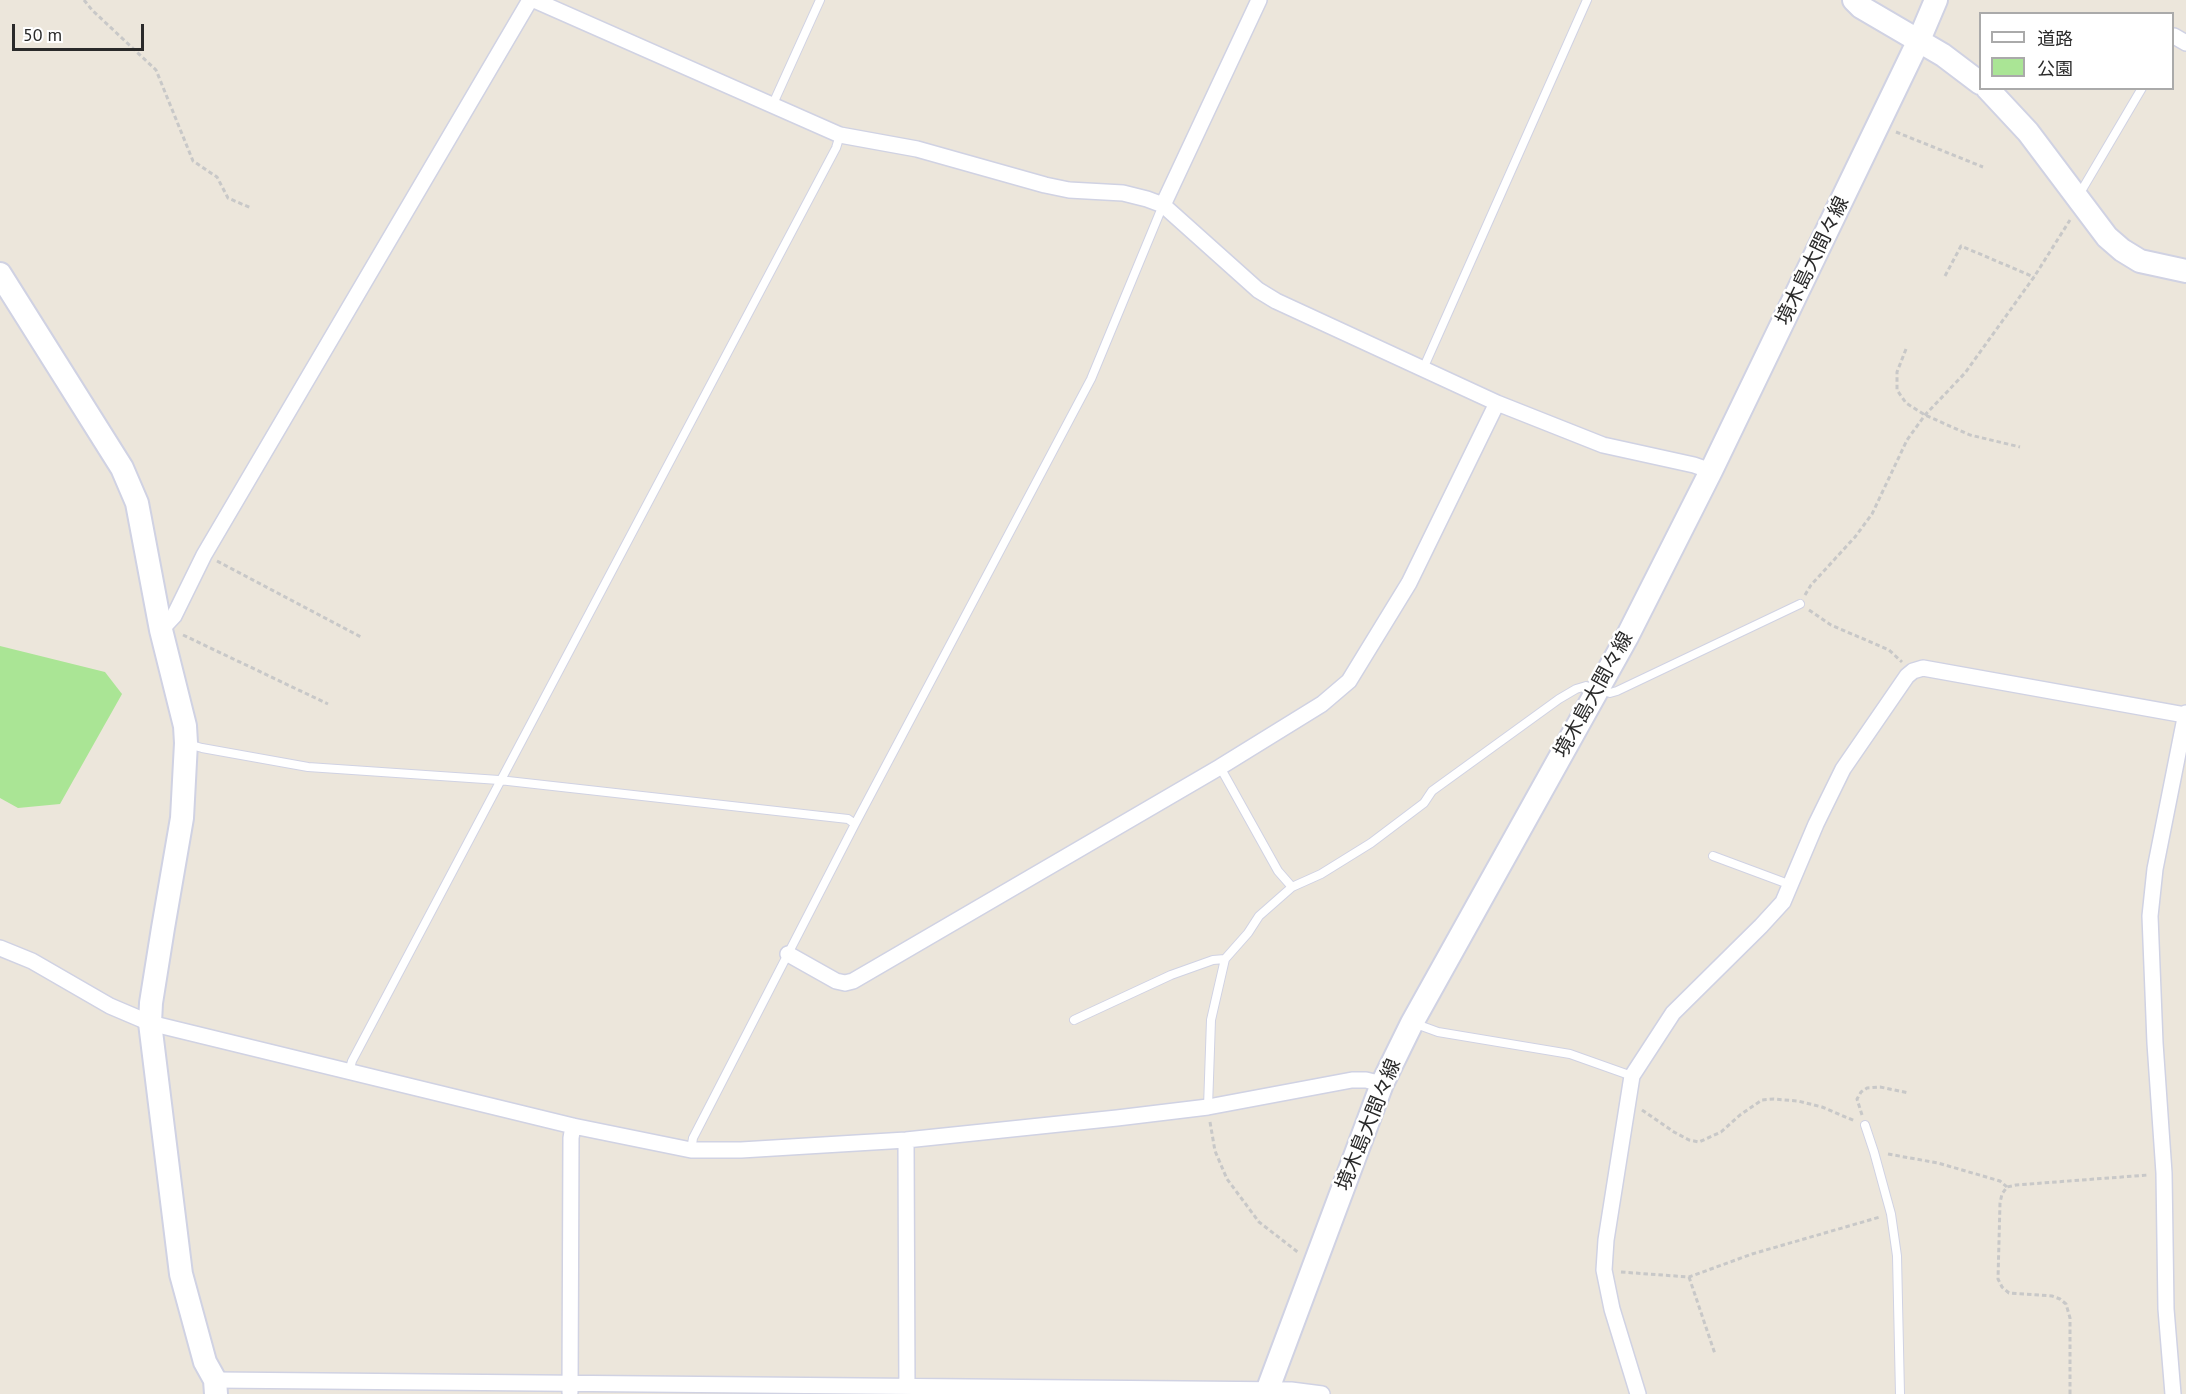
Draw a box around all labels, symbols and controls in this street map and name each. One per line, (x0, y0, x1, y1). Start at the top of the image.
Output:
scale bar (15, 12, 147, 50)
legend (1979, 12, 2174, 90)
text: 50 m (23, 23, 62, 46)
text: 道路 (2037, 27, 2073, 50)
text: 公園 (2037, 57, 2073, 80)
street label: 境木島大間々線 (1772, 193, 1854, 329)
street label: 境木島大間々線 (1550, 628, 1638, 762)
street label: 境木島大間々線 (1332, 1056, 1406, 1194)

